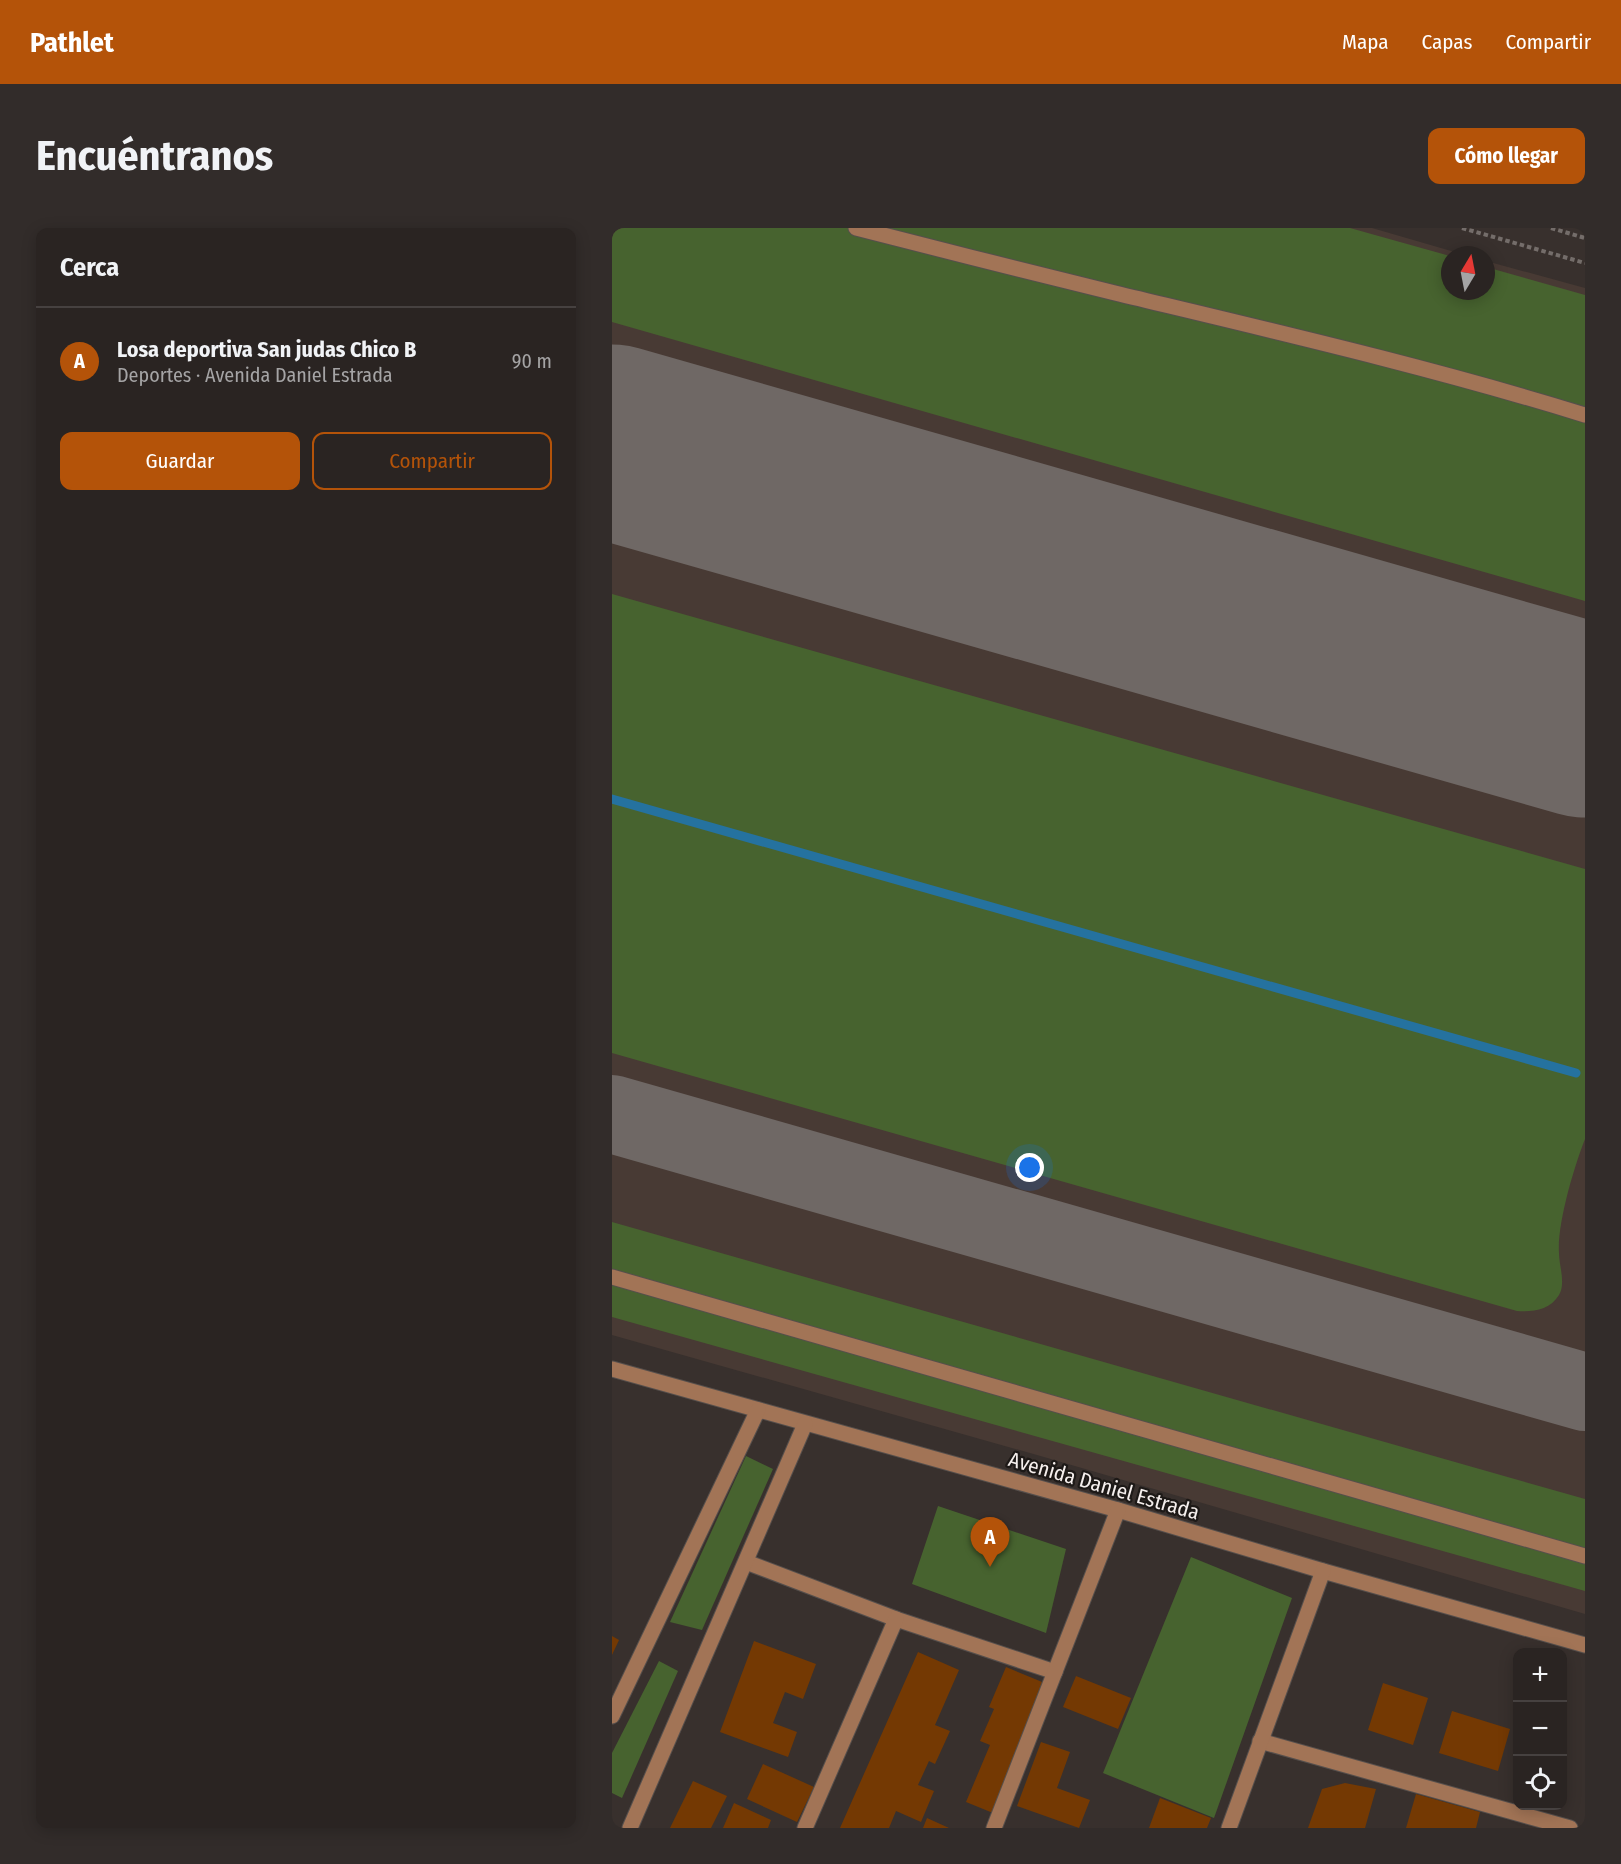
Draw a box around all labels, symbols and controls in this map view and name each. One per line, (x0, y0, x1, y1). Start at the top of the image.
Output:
text: Pathlet (30, 26, 114, 59)
text: Mapa (1342, 29, 1389, 55)
text: Capas (1422, 29, 1472, 55)
text: Compartir (1505, 29, 1591, 55)
button: Cómo llegar (1428, 128, 1585, 184)
text: Encuéntranos (36, 131, 273, 181)
north arrow (1441, 246, 1495, 300)
text: Cerca (60, 252, 119, 283)
text: Losa deportiva San judas Chico B (117, 336, 416, 363)
text: A (74, 349, 85, 373)
text: 90 m (512, 349, 552, 373)
text: Deportes · Avenida Daniel Estrada (117, 363, 393, 387)
button: Guardar (60, 432, 300, 490)
button: Compartir (312, 432, 552, 490)
your location (1015, 1153, 1044, 1182)
street label: Avenida Daniel Estrada (1006, 1446, 1202, 1526)
pin: A (970, 1518, 1010, 1567)
map controls (1513, 1648, 1567, 1810)
button: + (1513, 1648, 1567, 1702)
button: − (1513, 1702, 1567, 1756)
button: locate (1513, 1756, 1567, 1810)

